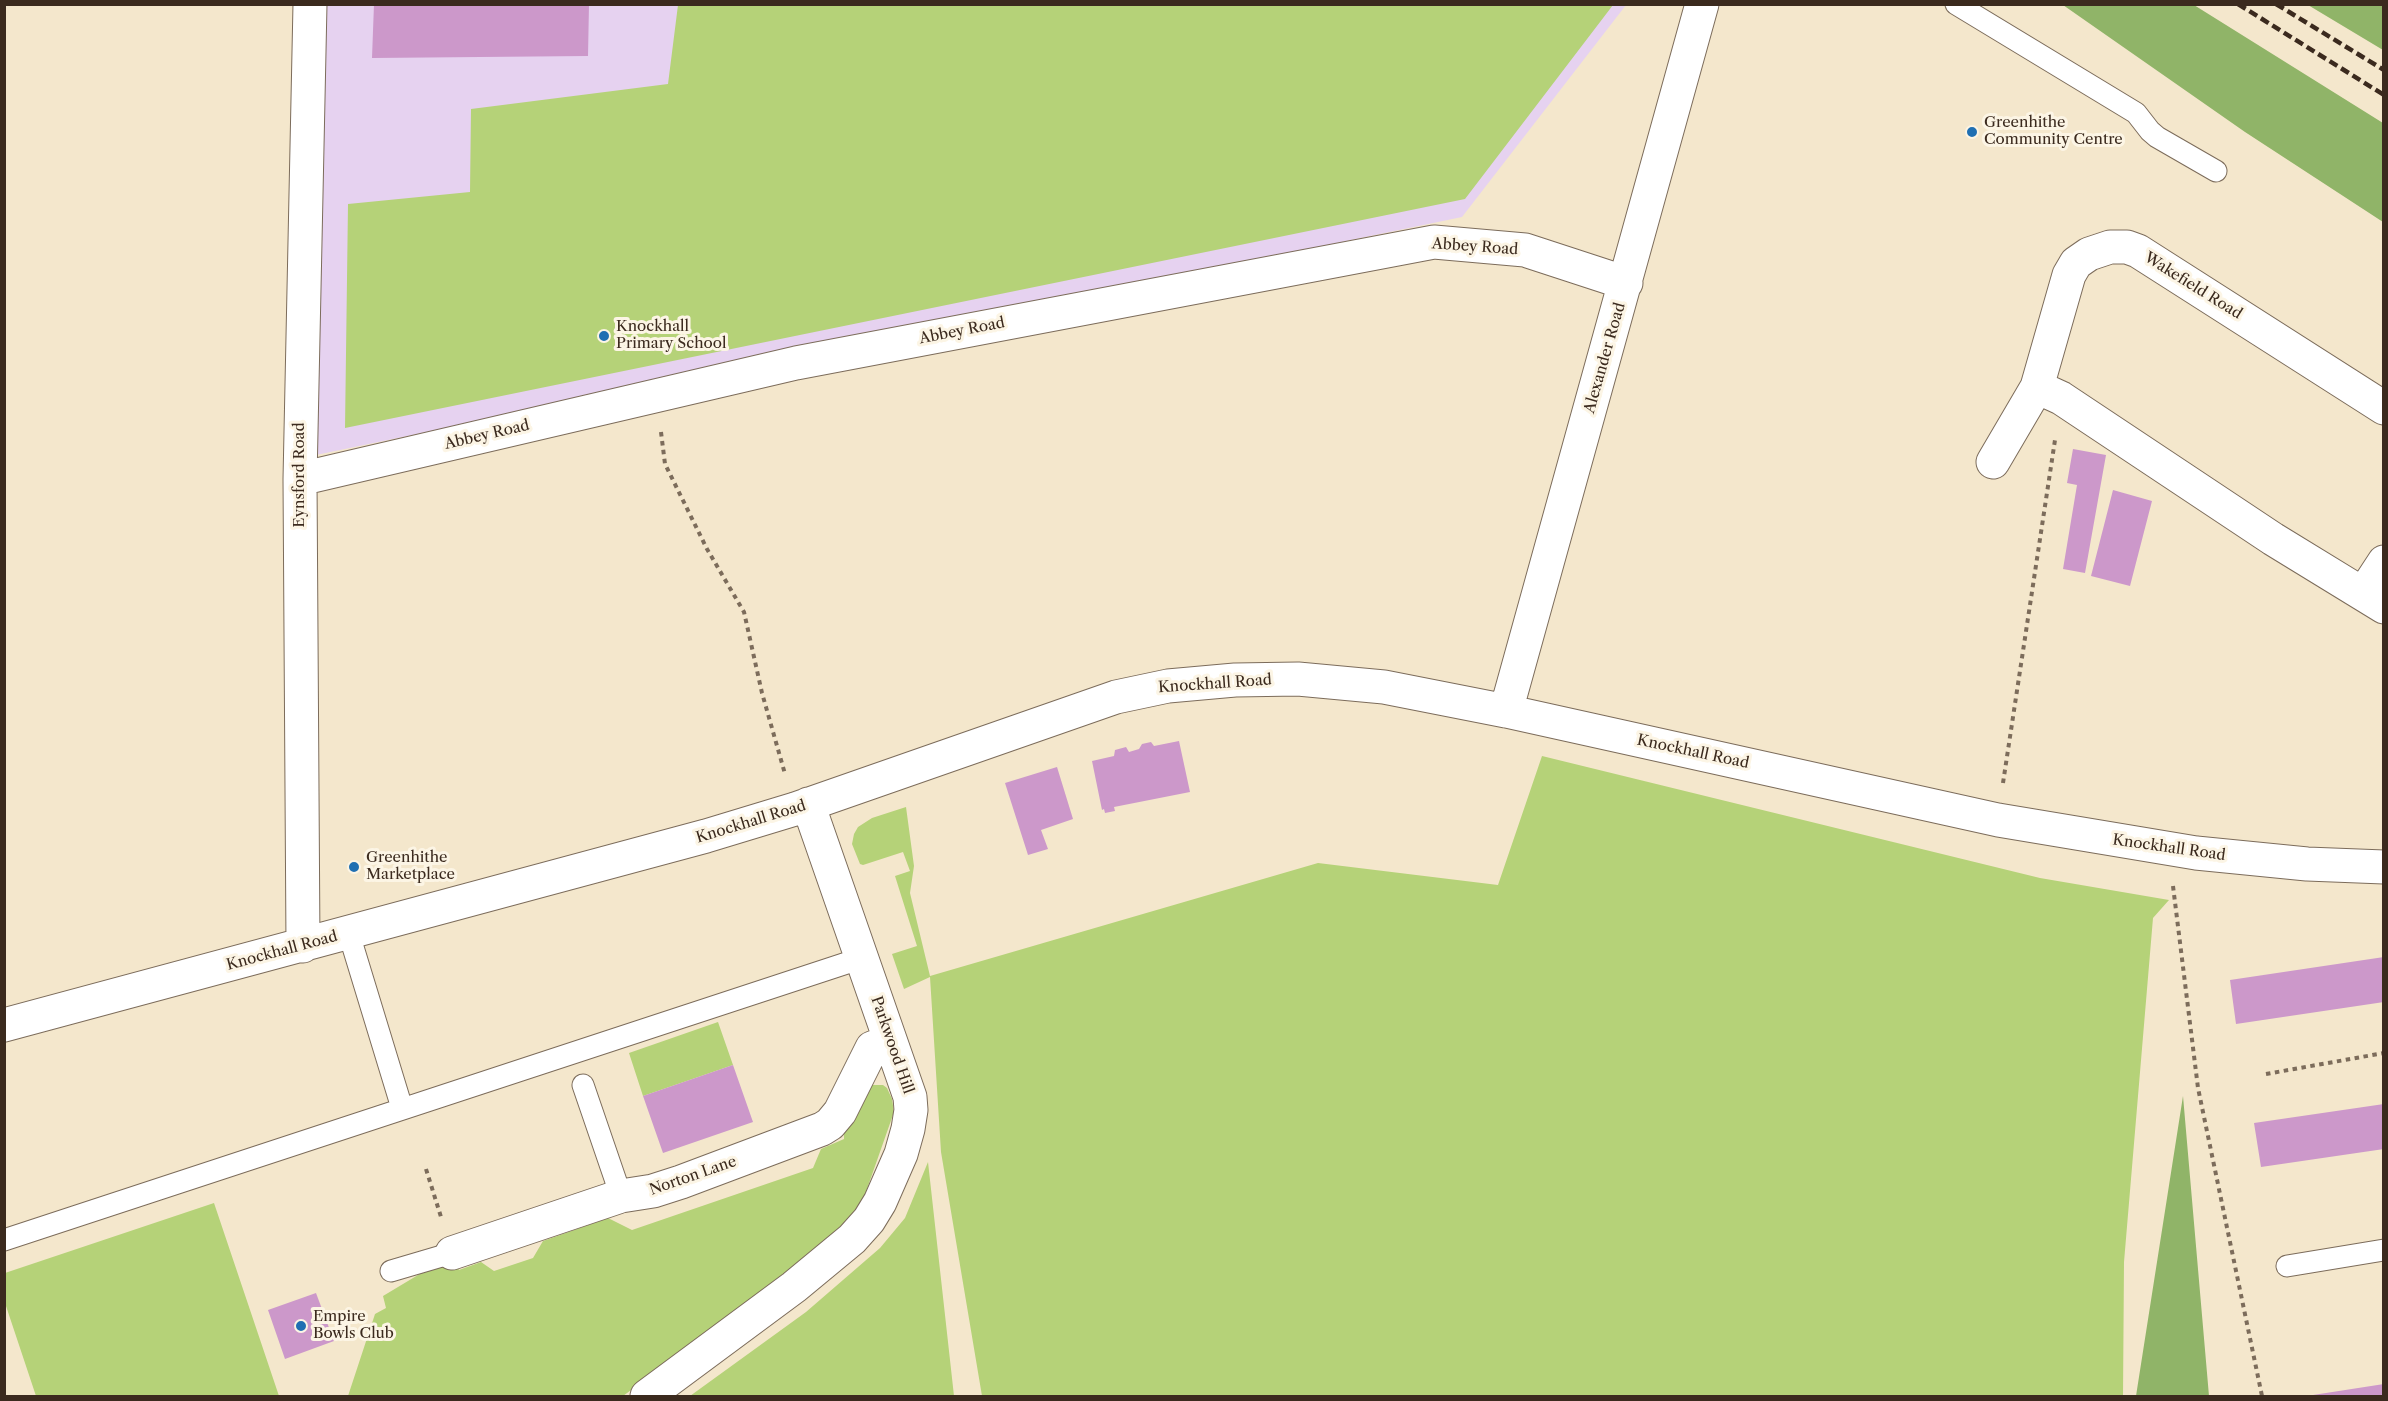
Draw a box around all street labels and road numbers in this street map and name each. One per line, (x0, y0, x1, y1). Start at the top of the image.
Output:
street label: Abbey Road (1431, 235, 1519, 259)
street label: Wakefield Road (2141, 249, 2245, 323)
street label: Alexander Road (1581, 301, 1629, 415)
street label: Abbey Road (918, 314, 1006, 348)
street label: Abbey Road (443, 416, 531, 454)
street label: Eynsford Road (291, 422, 309, 528)
street label: Knockhall Road (1157, 671, 1273, 697)
street label: Knockhall Road (1635, 731, 1751, 773)
street label: Knockhall Road (694, 797, 808, 847)
street label: Knockhall Road (2111, 831, 2227, 865)
street label: Knockhall Road (225, 928, 339, 974)
street label: Parkwood Hill (867, 994, 917, 1096)
street label: Norton Lane (647, 1153, 739, 1199)

